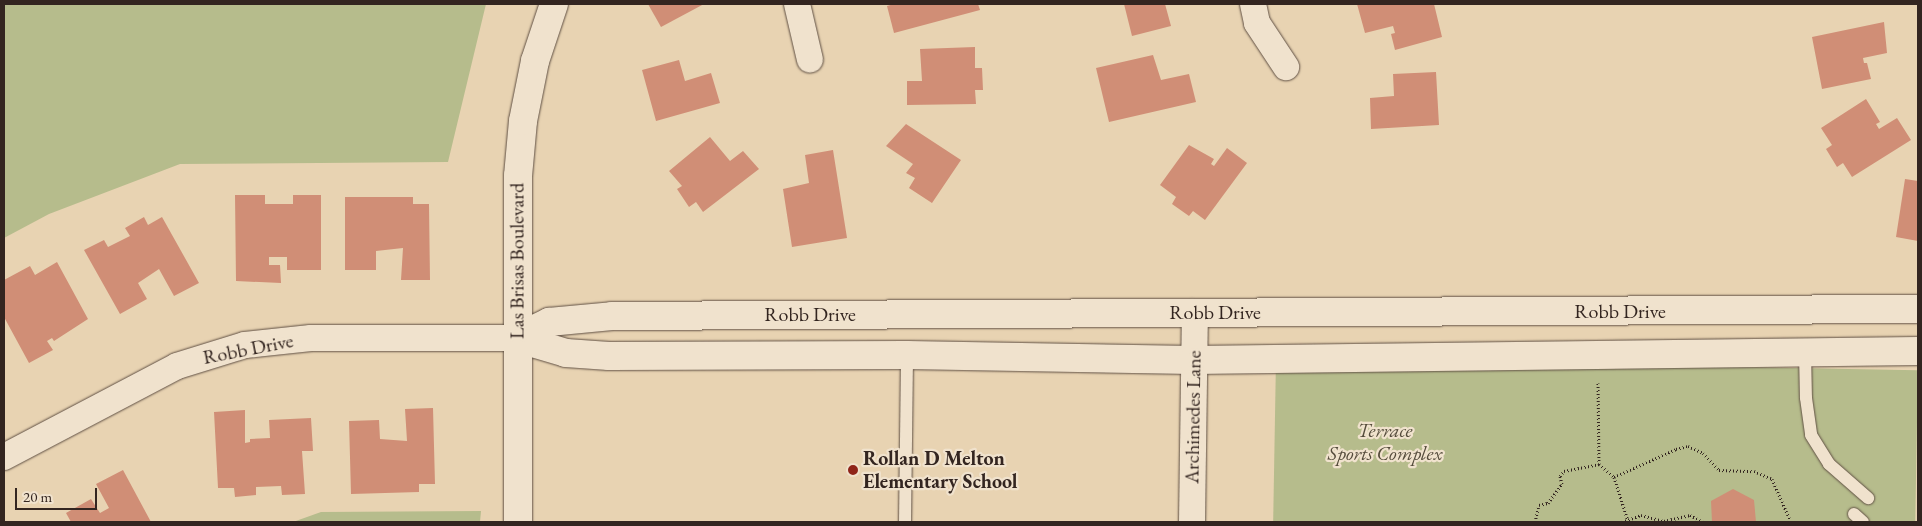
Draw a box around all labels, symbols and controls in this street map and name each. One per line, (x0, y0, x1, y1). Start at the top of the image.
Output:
street label: Las Brisas Boulevard (505, 183, 529, 339)
street label: Robb Drive (1574, 299, 1666, 323)
street label: Robb Drive (1169, 300, 1261, 324)
street label: Robb Drive (764, 302, 856, 326)
street label: Robb Drive (201, 328, 295, 370)
street label: Archimedes Lane (1180, 350, 1206, 484)
park label: Terrace Sports Complex (1328, 418, 1442, 465)
place label: Rollan D Melton Elementary School (863, 446, 1017, 493)
marker: Rollan D Melton Elementary School (847, 464, 859, 476)
scale bar (18, 478, 100, 510)
text: 20 m (23, 487, 52, 506)

